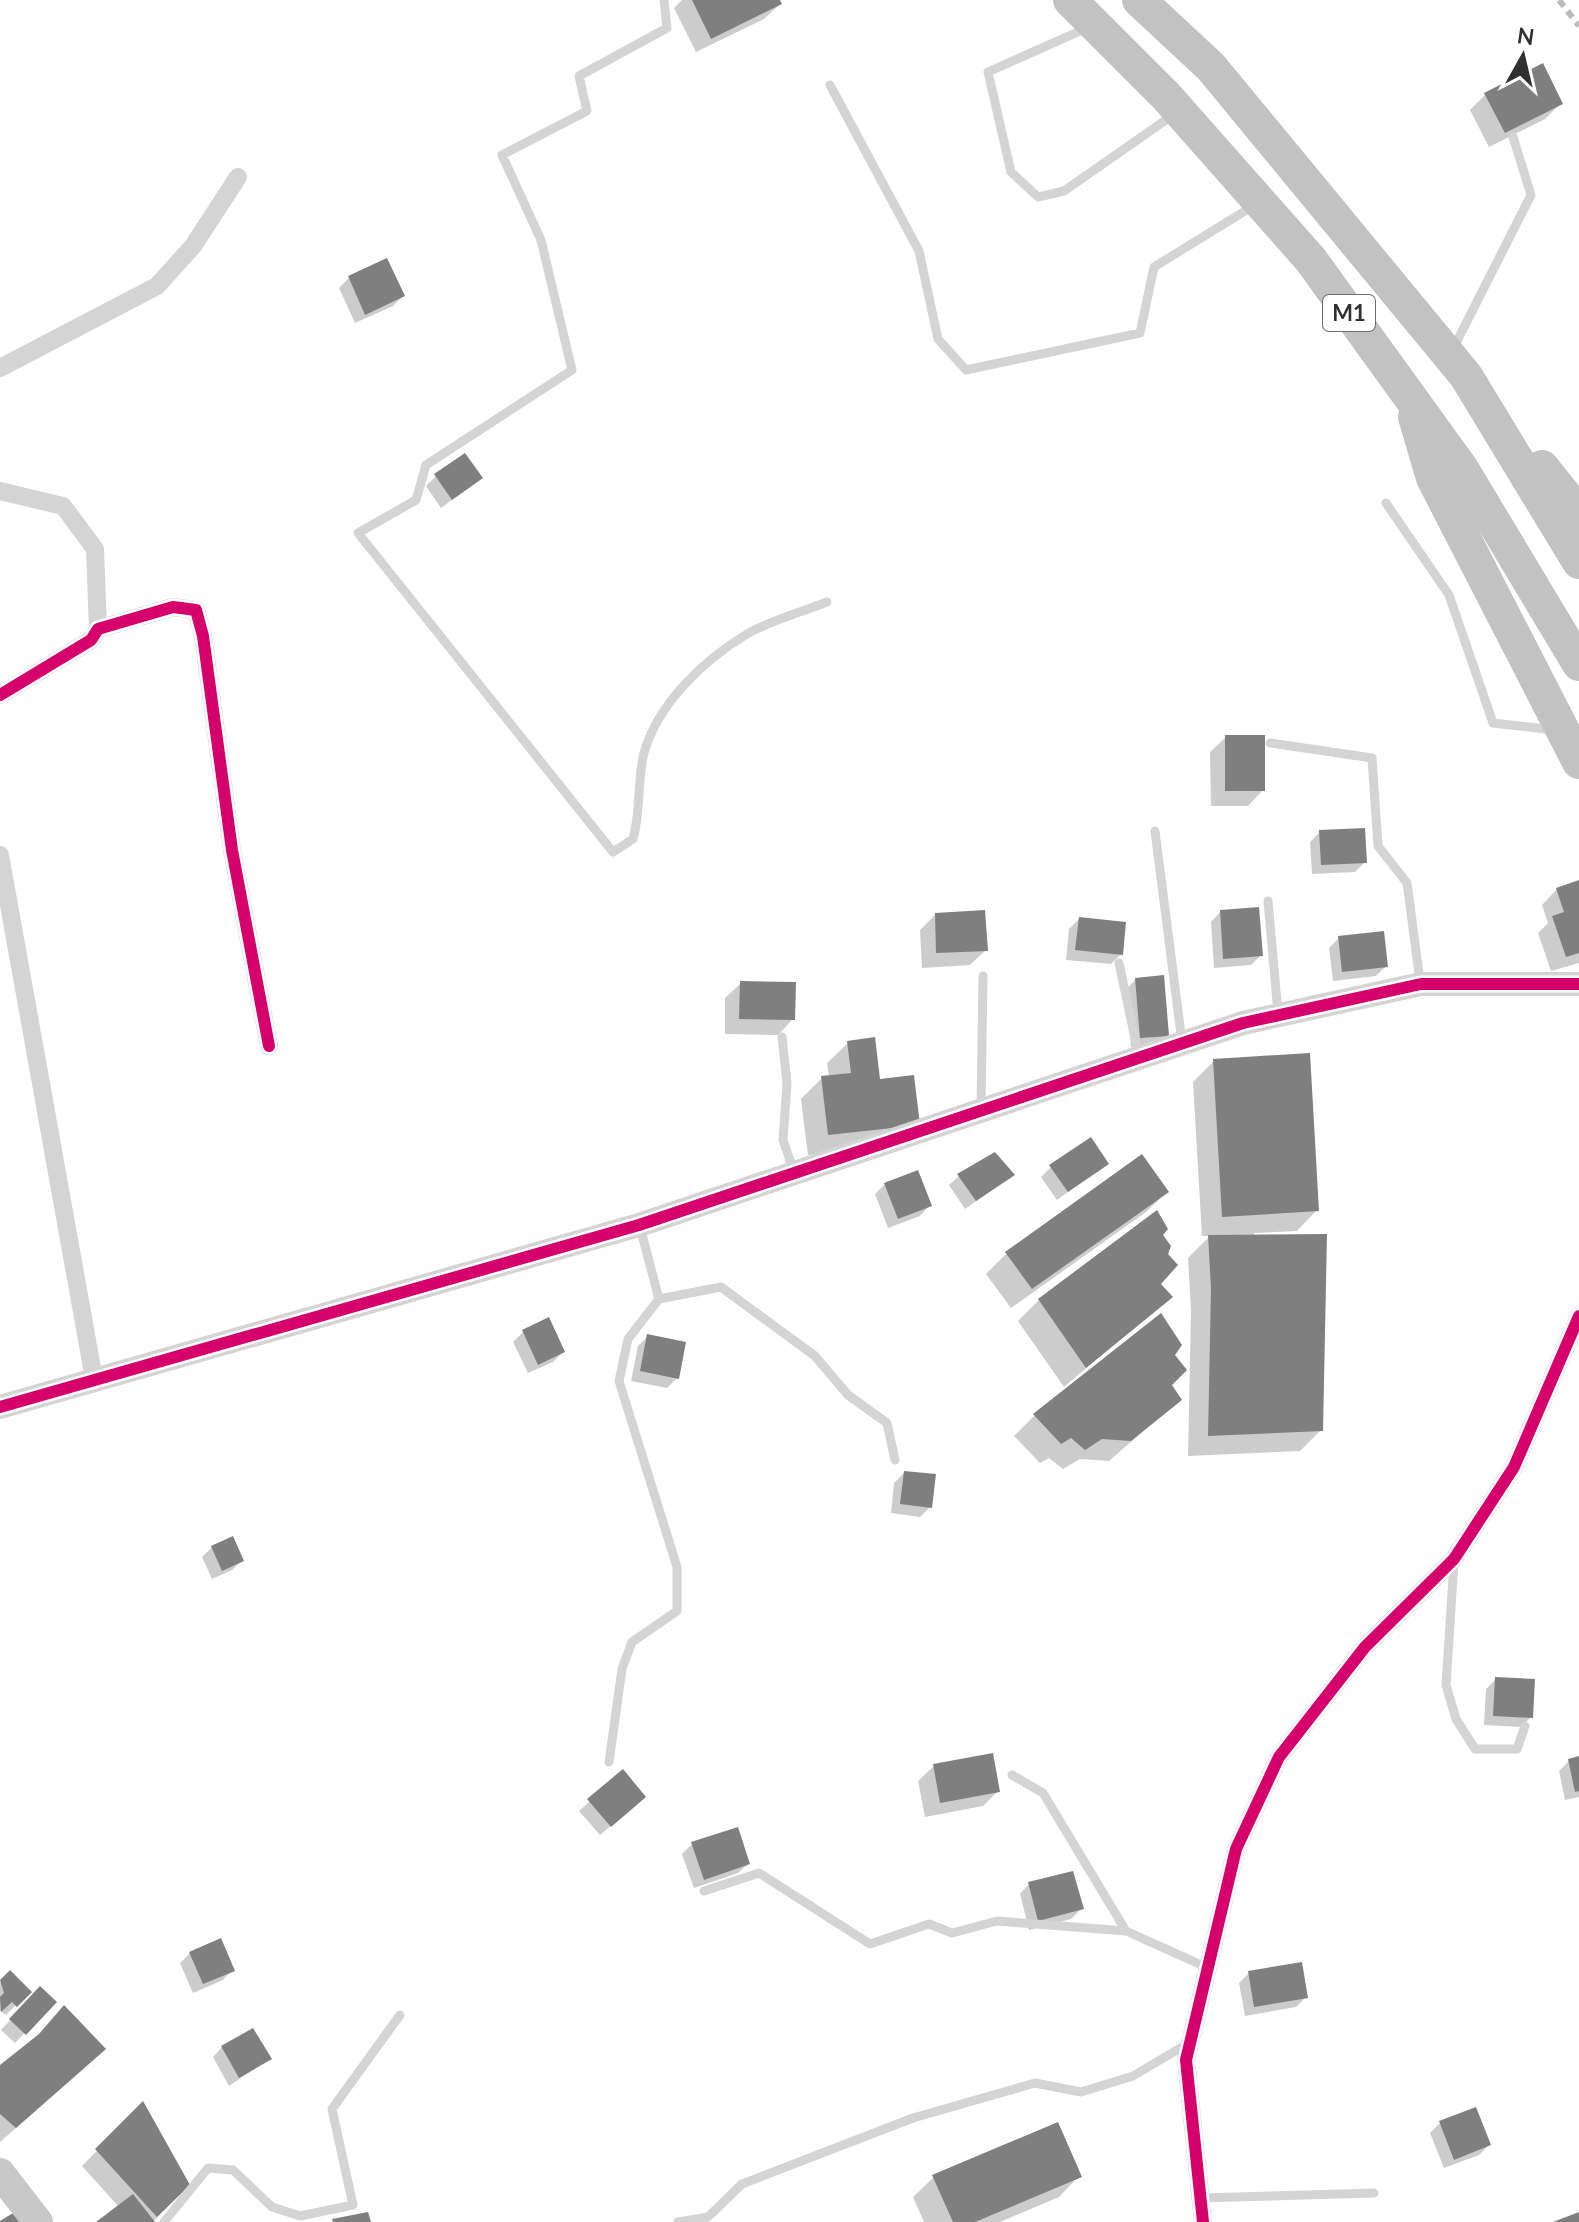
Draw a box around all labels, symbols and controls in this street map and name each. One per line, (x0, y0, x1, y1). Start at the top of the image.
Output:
north arrow (1483, 16, 1563, 96)
text: N (1516, 21, 1536, 50)
road number: M1 (1323, 295, 1375, 331)

